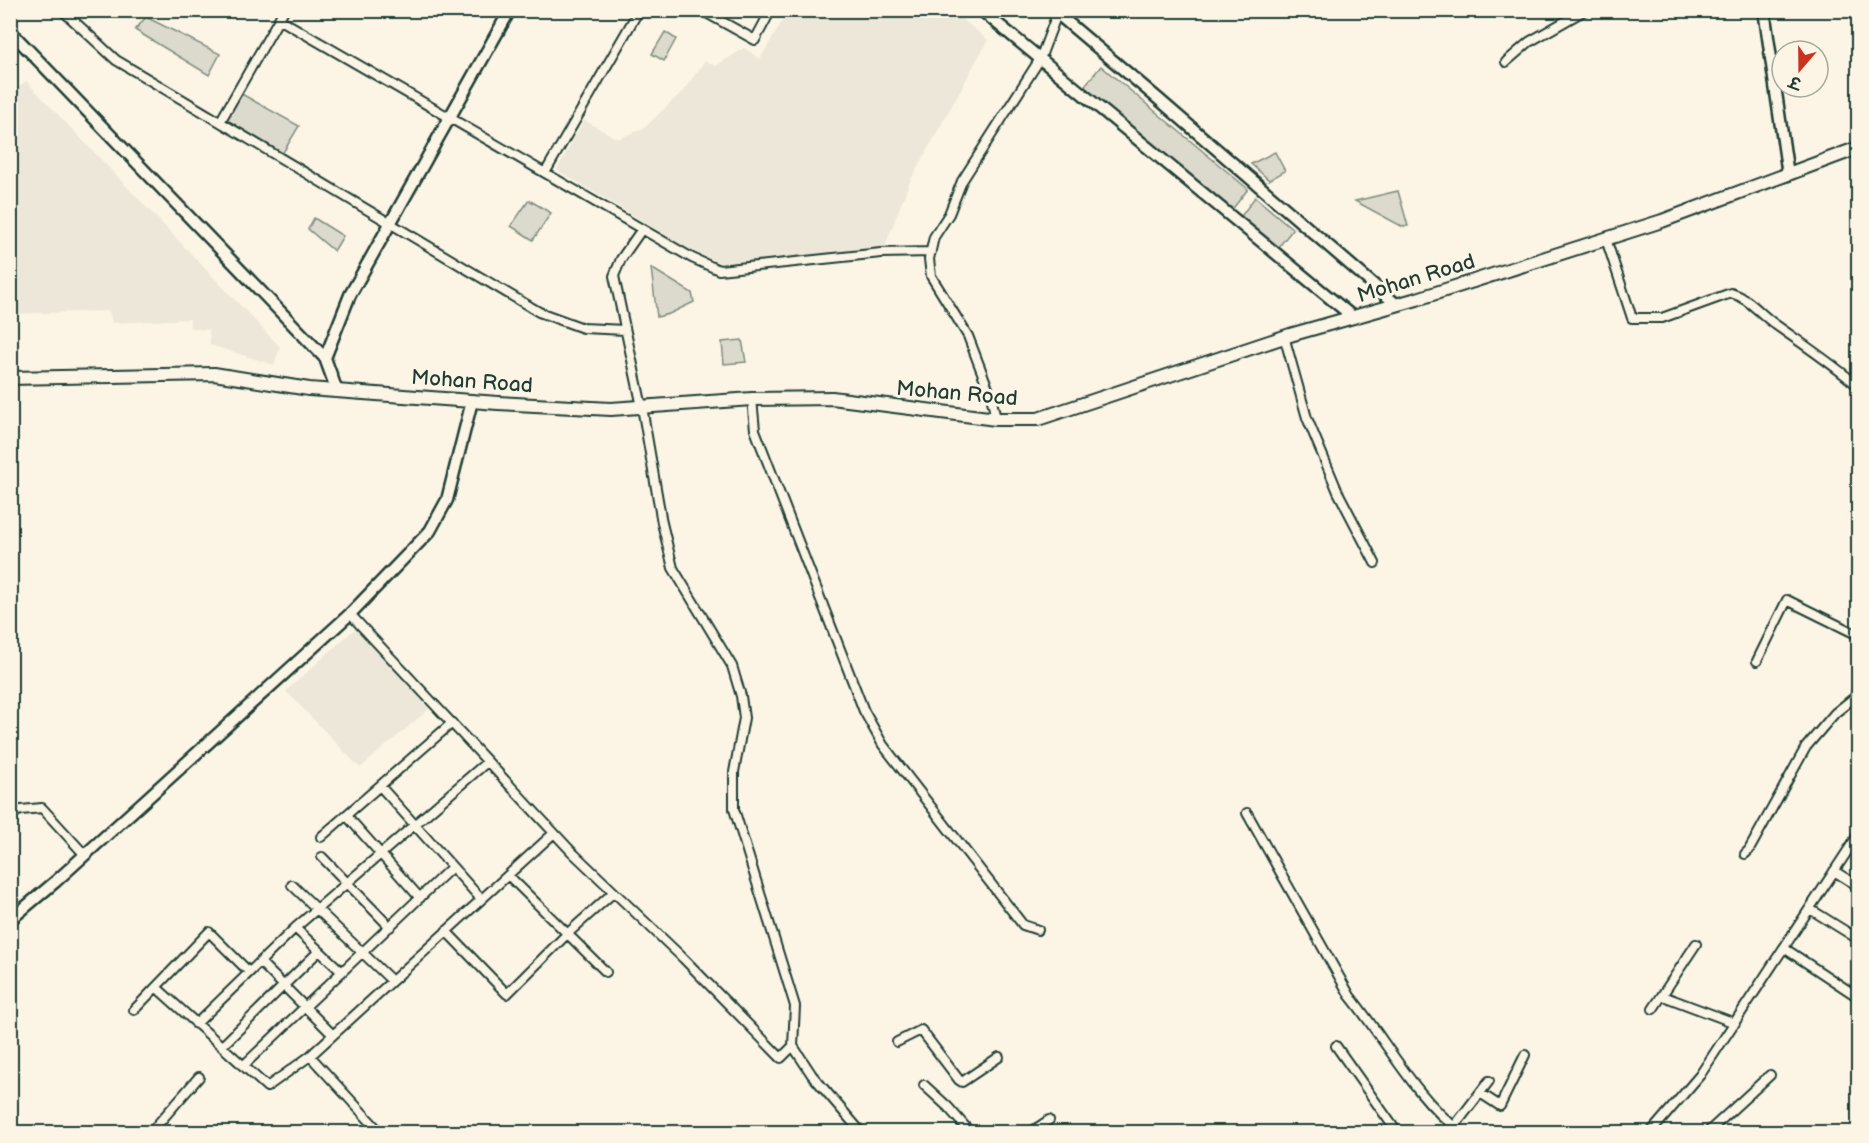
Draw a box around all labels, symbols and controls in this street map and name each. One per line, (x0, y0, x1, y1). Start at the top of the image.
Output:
north arrow (1770, 39, 1830, 99)
text: उ (1786, 70, 1806, 93)
street label: Mohan Road (1354, 249, 1478, 308)
street label: Mohan Road (410, 365, 534, 398)
street label: Mohan Road (895, 376, 1019, 411)

